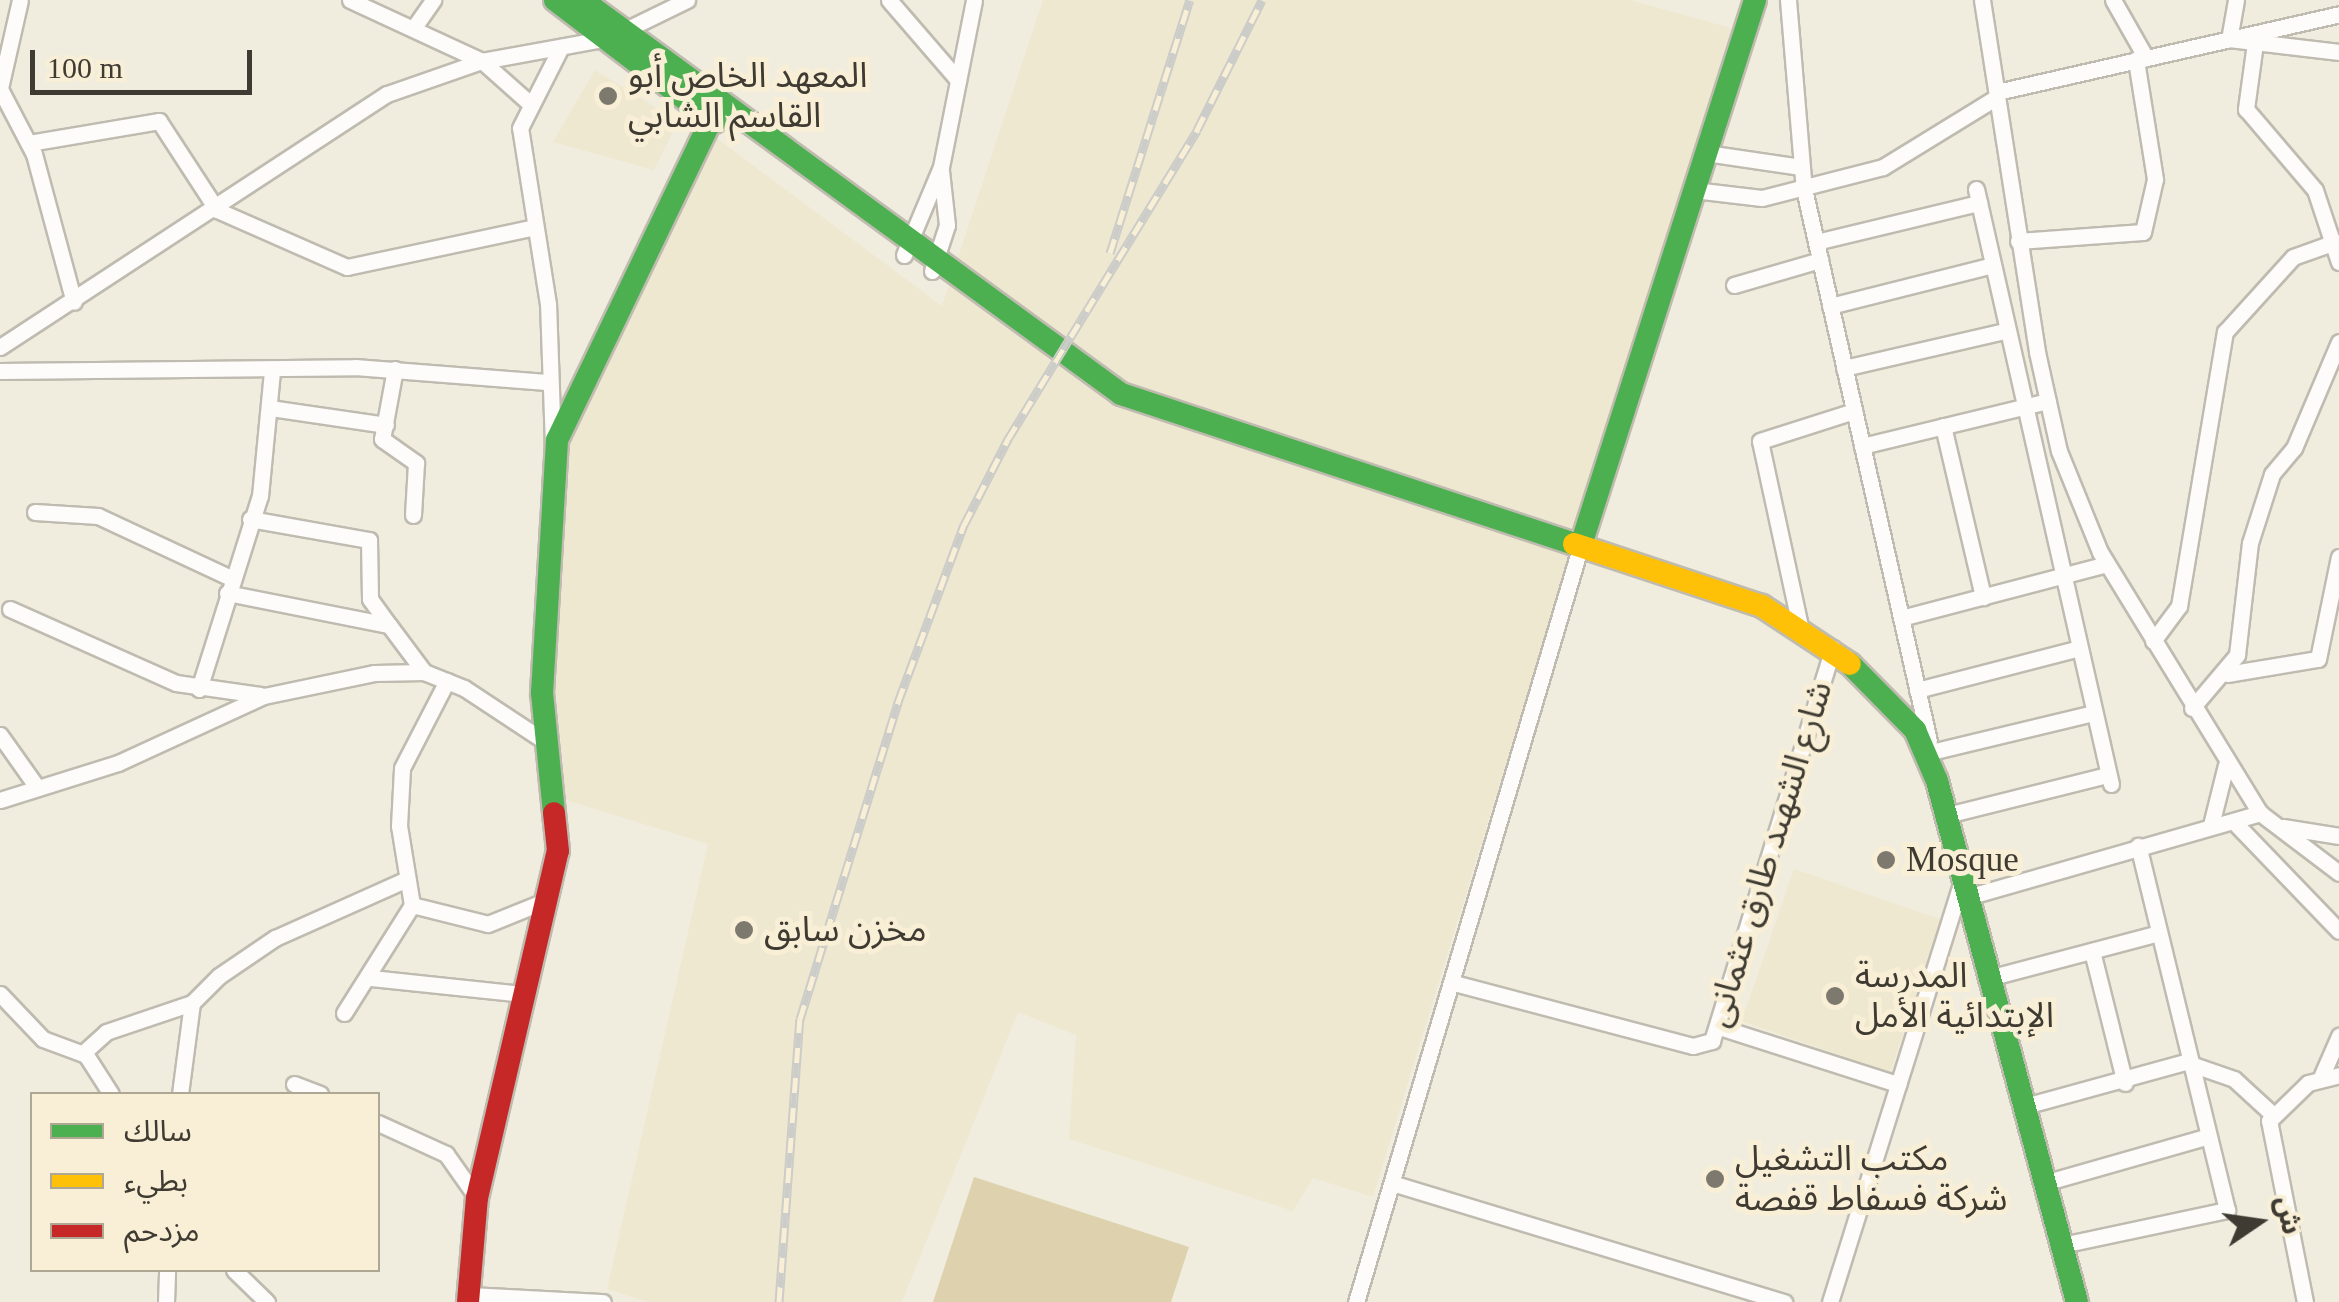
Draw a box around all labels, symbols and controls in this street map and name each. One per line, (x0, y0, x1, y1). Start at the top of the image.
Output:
scale bar (35, 30, 258, 92)
text: 100 m (47, 51, 123, 84)
place label: المعهد الخاص أبو القاسم الشابي (628, 55, 868, 137)
marker: المعهد الخاص أبو القاسم الشابي (597, 85, 619, 107)
street label: شارع الشهىد طارق عثمانى (1696, 676, 1842, 1032)
place label: Mosque (1906, 839, 2019, 881)
marker: Mosque (1875, 849, 1897, 871)
place label: مخزن سابق (764, 909, 927, 951)
marker: مخزن سابق (733, 919, 755, 941)
place label: المدرسة الإبتدائية الأمل (1855, 955, 2054, 1037)
marker: المدرسة الإبتدائية الأمل (1824, 985, 1846, 1007)
legend (30, 1092, 380, 1272)
text: سالك (124, 1114, 192, 1147)
place label: مكتب التشغيل شركة فسفاط قفصة (1735, 1138, 2008, 1220)
text: بطيء (124, 1164, 188, 1197)
marker: مكتب التشغيل شركة فسفاط قفصة (1704, 1168, 1726, 1190)
north arrow (2209, 1172, 2309, 1272)
text: ش (2269, 1193, 2308, 1237)
text: مزدحم (124, 1214, 200, 1247)

